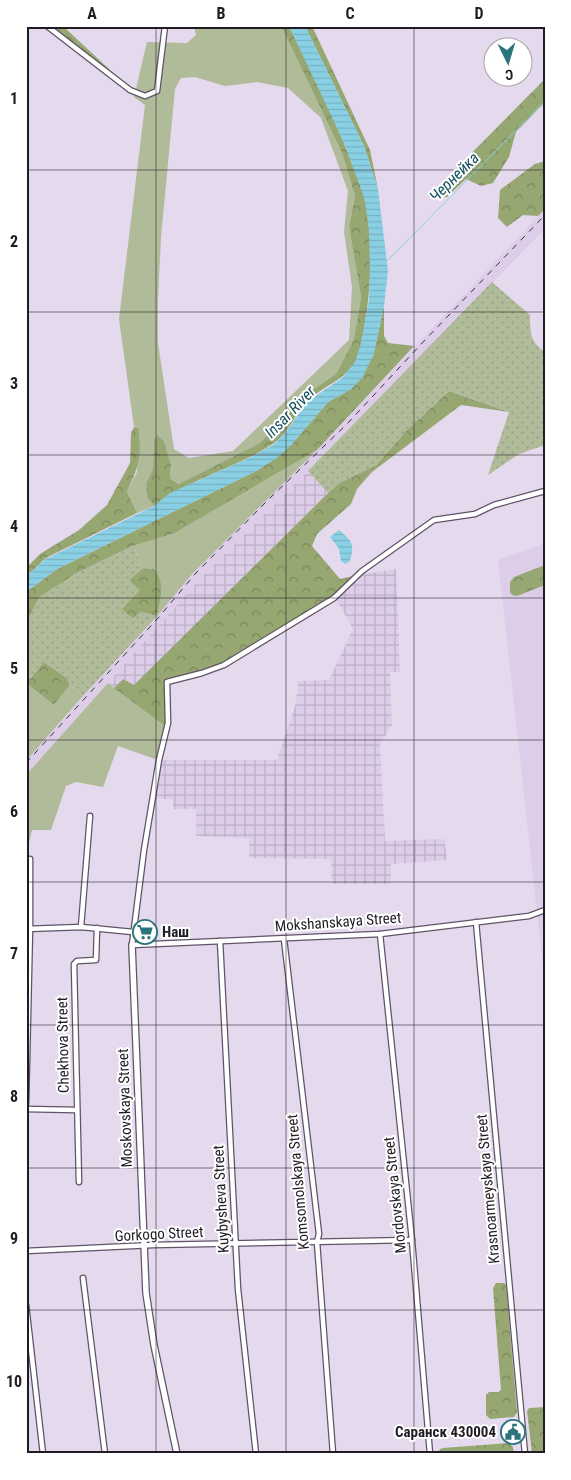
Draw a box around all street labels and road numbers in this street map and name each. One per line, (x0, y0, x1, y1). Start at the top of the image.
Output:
street label: Mokshanskaya Street (274, 909, 402, 935)
street label: Chekhova Street (53, 997, 73, 1093)
street label: Moskovskaya Street (114, 1048, 136, 1168)
street label: Komsomolskaya Street (283, 1113, 313, 1251)
street label: Krasnoarmeyskaya Street (472, 1113, 504, 1265)
street label: Mordovskaya Street (380, 1136, 410, 1254)
street label: Kuybysheva Street (209, 1145, 233, 1253)
street label: Gorkogo Street (114, 1223, 204, 1245)

